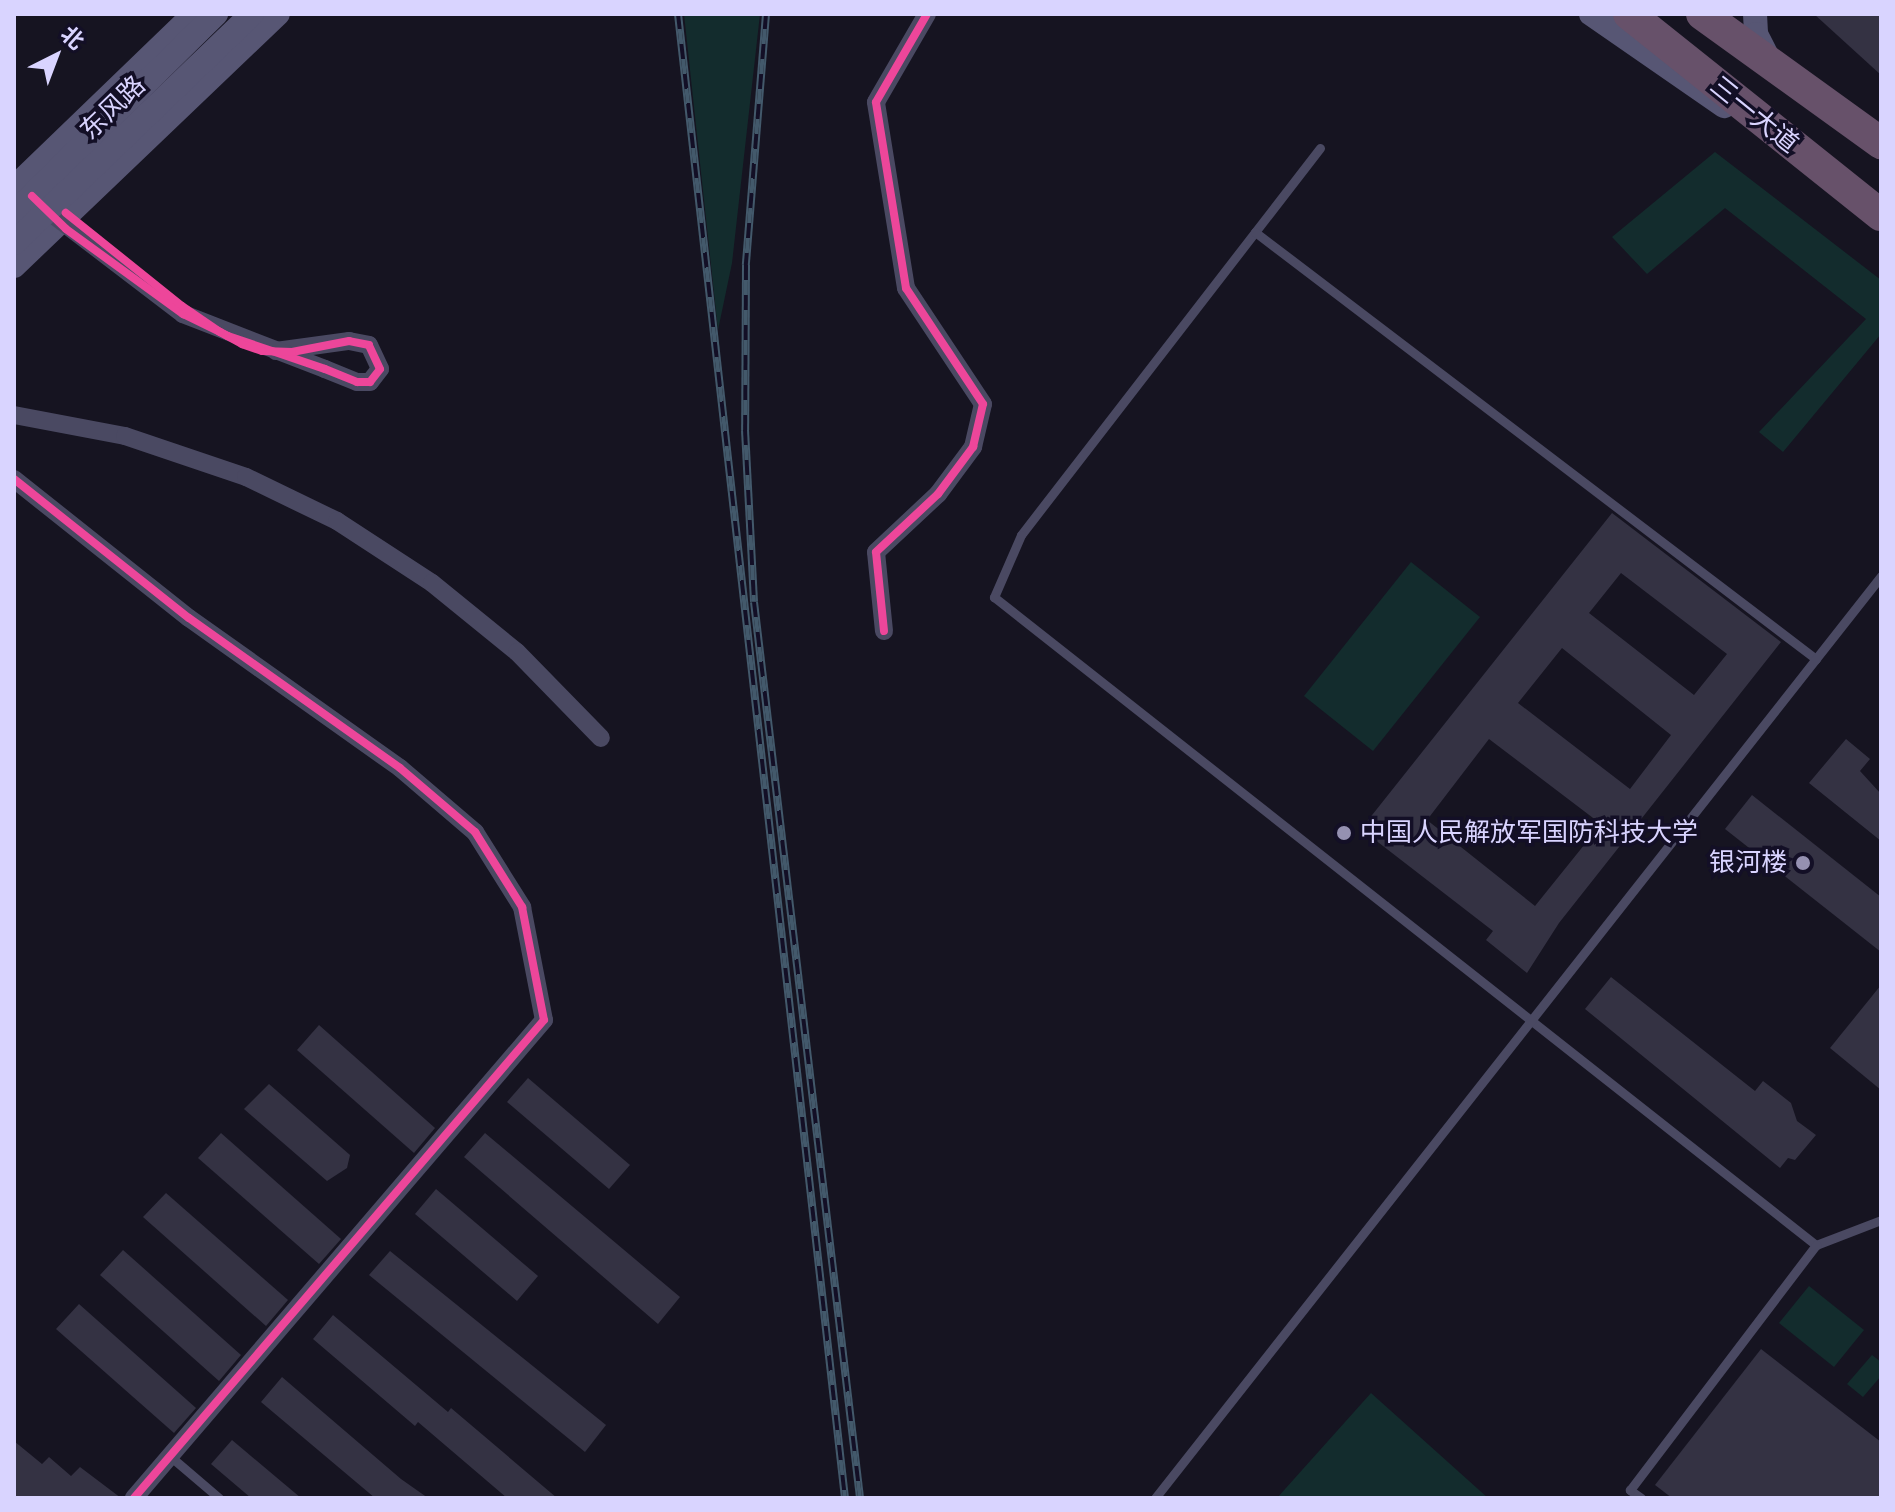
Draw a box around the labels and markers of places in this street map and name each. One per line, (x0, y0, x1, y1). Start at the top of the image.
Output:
place label: 中国人民解放军国防科技大学 (1360, 817, 1698, 849)
marker: 中国人民解放军国防科技大学 (1335, 824, 1353, 842)
place label: 银河楼 (1709, 847, 1787, 879)
marker: 银河楼 (1794, 854, 1812, 872)

